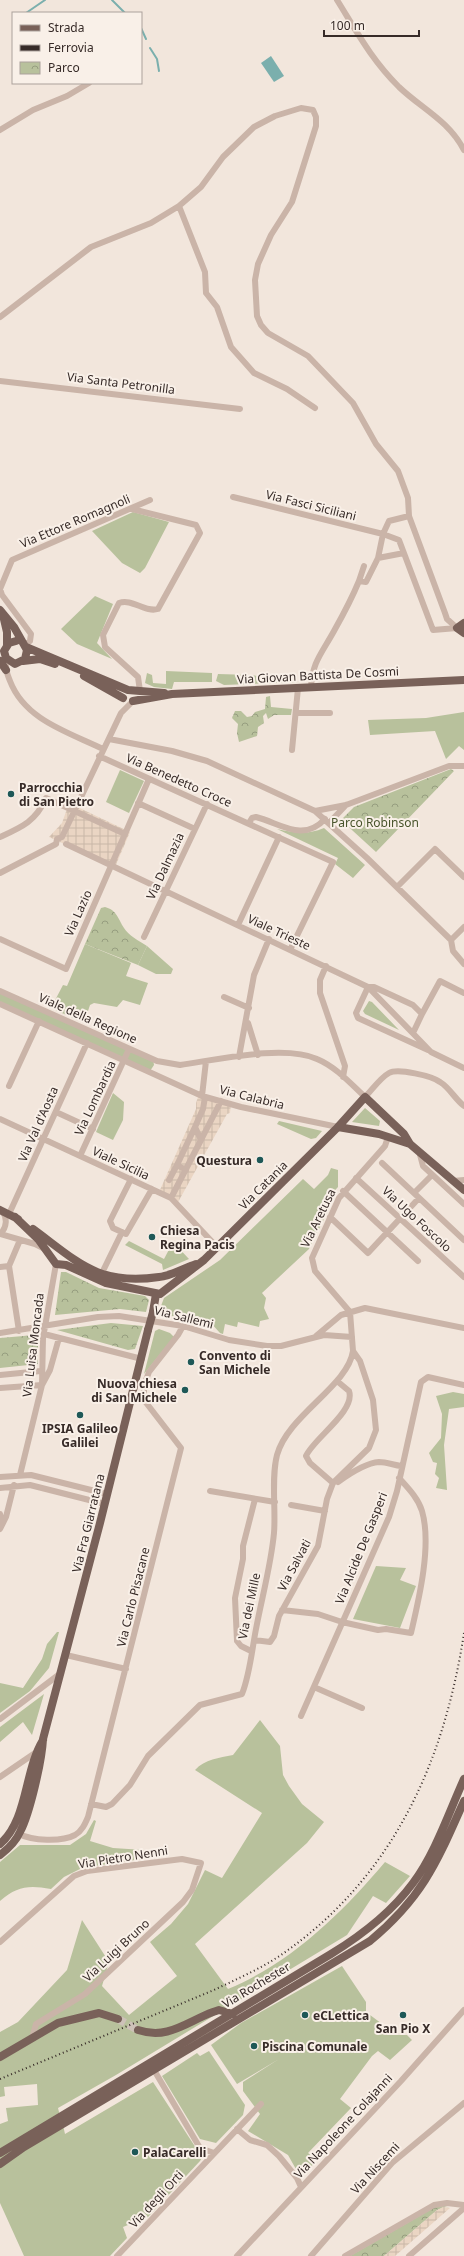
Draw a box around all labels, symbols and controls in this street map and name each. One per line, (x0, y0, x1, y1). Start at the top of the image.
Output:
legend (12, 12, 142, 84)
scale bar (324, 12, 419, 38)
text: 100 m (330, 17, 365, 34)
text: Strada (48, 19, 84, 36)
text: Ferrovia (48, 39, 94, 56)
text: Parco (48, 59, 80, 76)
street label: Via Santa Petronilla (66, 368, 176, 398)
street label: Via Fasci Siciliani (264, 486, 358, 524)
street label: Via Ettore Romagnoli (17, 490, 133, 552)
street label: Via Giovan Battista De Cosmi (237, 662, 399, 688)
street label: Via Benedetto Croce (123, 749, 235, 811)
place label: Parrocchia di San Pietro (19, 779, 94, 810)
marker: Parrocchia di San Pietro (6, 789, 16, 799)
park label: Parco Robinson (331, 814, 419, 831)
street label: Via Dalmazia (142, 830, 188, 902)
street label: Via Lazio (60, 887, 96, 939)
street label: Viale Trieste (245, 910, 313, 954)
street label: Viale della Regione (36, 989, 140, 1047)
street label: Via Lombardia (70, 1058, 120, 1138)
street label: Via Calabria (218, 1081, 286, 1113)
street label: Via Val d'Aosta (14, 1084, 62, 1164)
street label: Viale Sicilia (90, 1142, 152, 1184)
place label: Questura (196, 1152, 252, 1169)
marker: Questura (255, 1155, 265, 1165)
street label: Via Catania (235, 1157, 291, 1213)
street label: Via Ugo Foscolo (379, 1182, 455, 1256)
street label: Via Aretusa (296, 1186, 340, 1250)
place label: Chiesa Regina Pacis (160, 1222, 235, 1253)
marker: Chiesa Regina Pacis (147, 1232, 157, 1242)
street label: Via Luisa Moncada (18, 1292, 48, 1398)
street label: Via Sallemi (152, 1301, 216, 1333)
place label: Convento di San Michele (199, 1347, 271, 1378)
marker: Convento di San Michele (186, 1357, 196, 1367)
place label: Nuova chiesa di San Michele (91, 1375, 177, 1406)
marker: Nuova chiesa di San Michele (180, 1385, 190, 1395)
marker: IPSIA Galileo Galilei (75, 1410, 85, 1420)
place label: IPSIA Galileo Galilei (42, 1420, 118, 1451)
street label: Via Fra Giarratana (68, 1472, 108, 1574)
street label: Via Alcide De Gasperi (331, 1490, 391, 1606)
street label: Via Salvati (273, 1536, 315, 1594)
street label: Via Carlo Pisacane (112, 1545, 154, 1649)
street label: Via dei Mille (234, 1571, 264, 1641)
street label: Via Pietro Nenni (77, 1842, 169, 1872)
street label: Via Luigi Bruno (79, 1915, 153, 1985)
street label: Via Rochester (219, 1958, 293, 2012)
place label: eCLettica (313, 2007, 369, 2024)
marker: eCLettica (300, 2010, 310, 2020)
marker: San Pio X (398, 2010, 408, 2020)
place label: San Pio X (376, 2020, 430, 2037)
place label: Piscina Comunale (262, 2038, 367, 2055)
marker: Piscina Comunale (249, 2041, 259, 2051)
street label: Via Napoleone Colajanni (290, 2070, 396, 2182)
street label: Via Niscemi (347, 2138, 403, 2198)
place label: PalaCarelli (143, 2144, 206, 2161)
marker: PalaCarelli (130, 2147, 140, 2157)
street label: Via degli Orti (125, 2167, 187, 2231)

